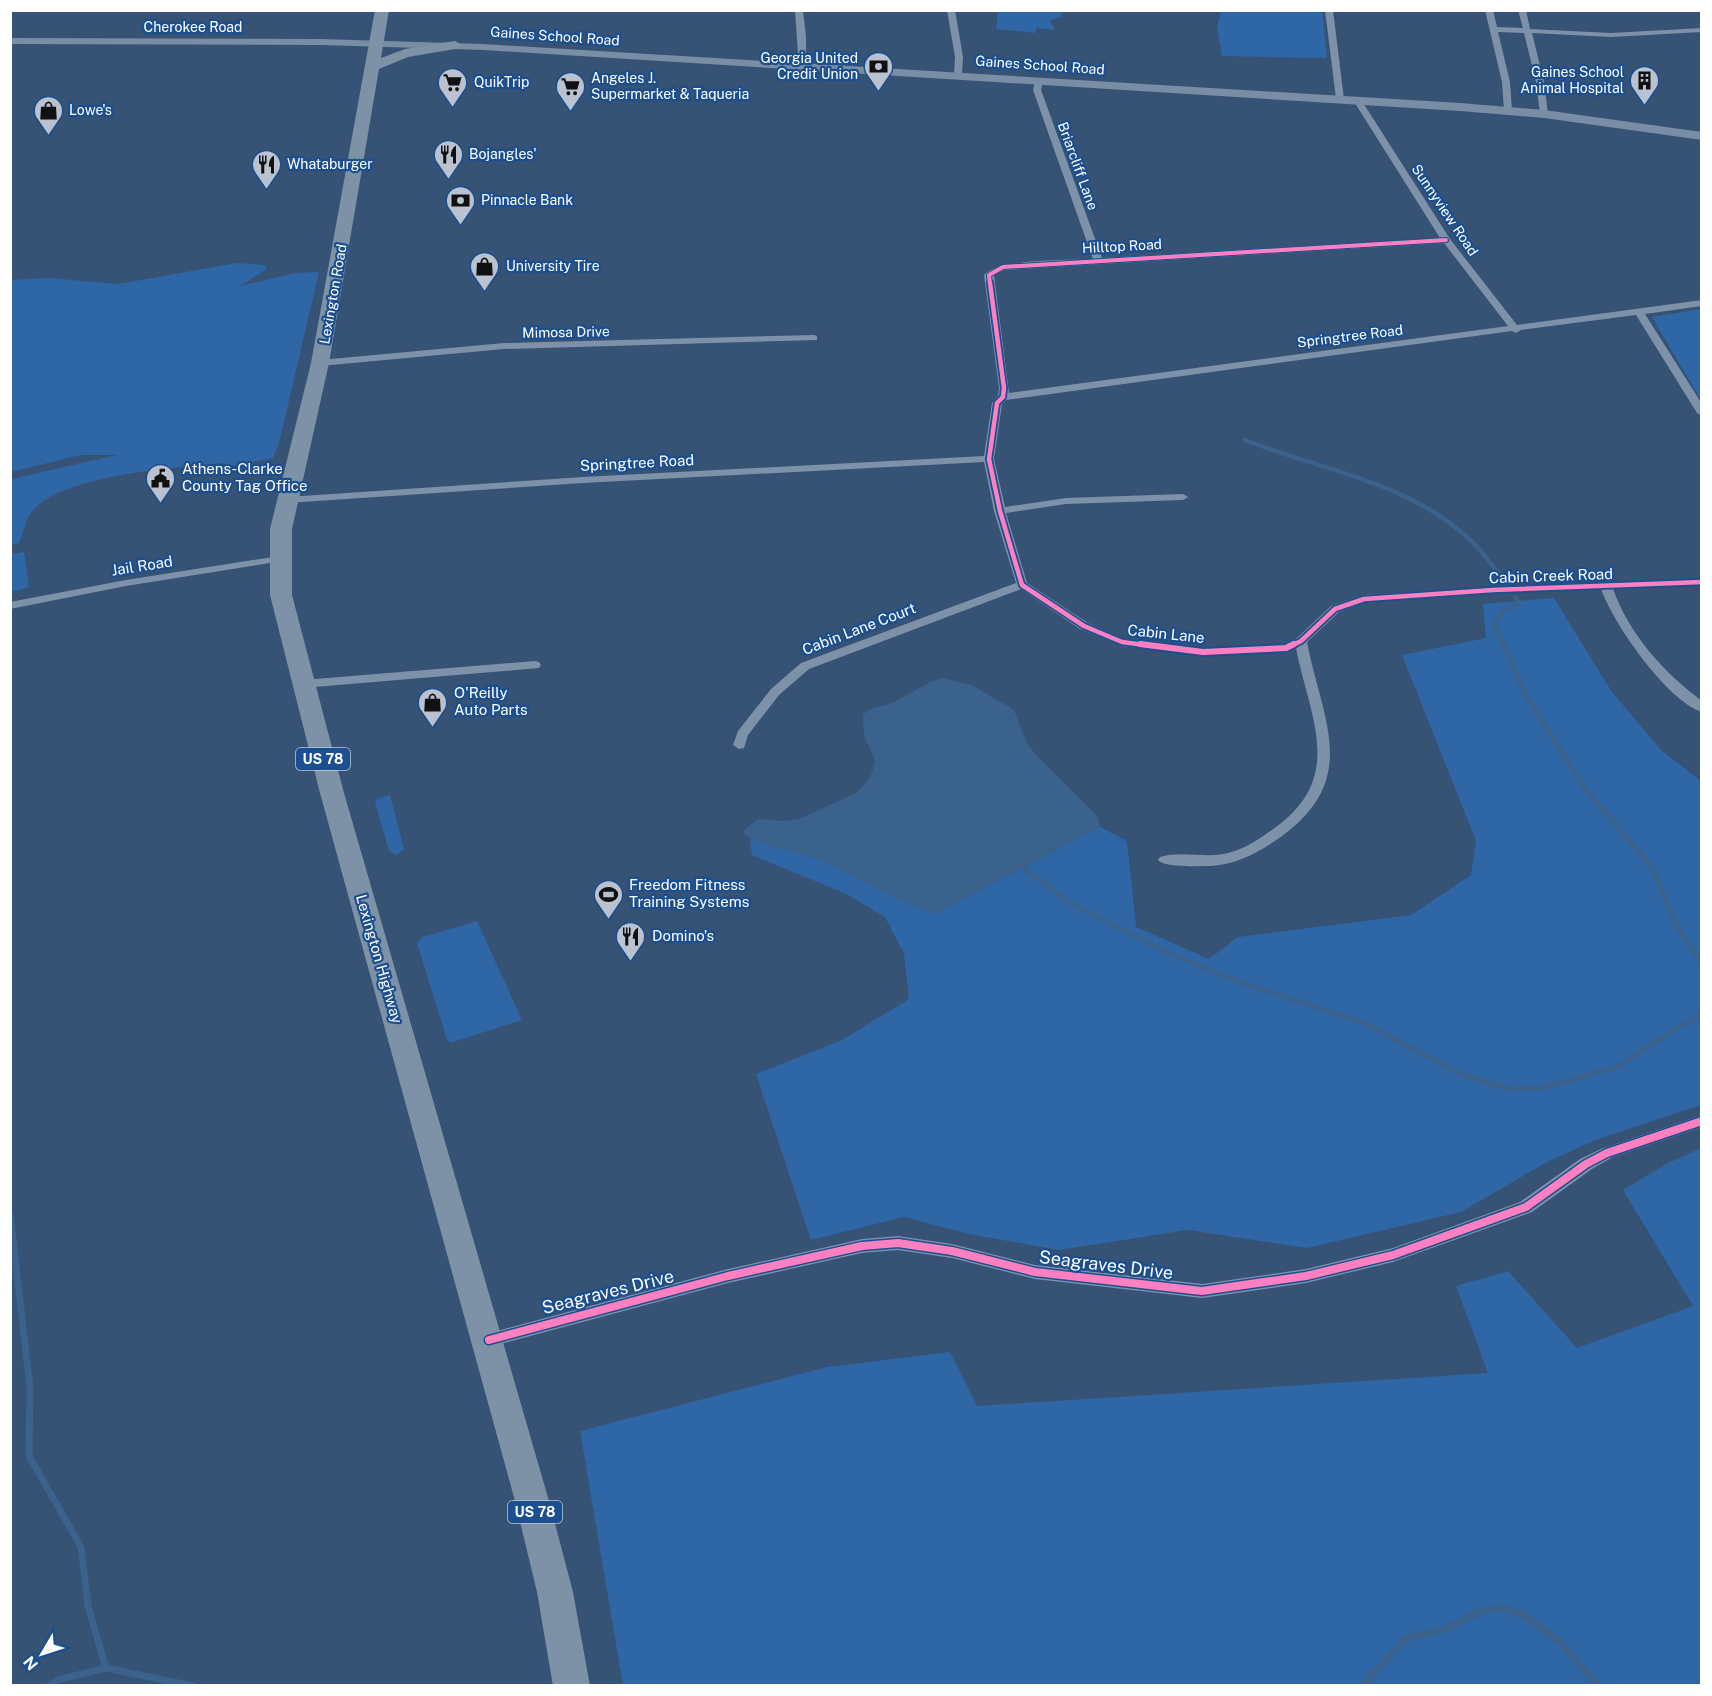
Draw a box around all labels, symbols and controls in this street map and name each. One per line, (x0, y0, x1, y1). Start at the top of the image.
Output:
street label: Cherokee Road (144, 19, 242, 35)
street label: Gaines School Road (490, 24, 620, 48)
place label: Georgia United Credit Union (760, 50, 858, 82)
bank icon: Georgia United Credit Union (863, 50, 895, 92)
street label: Gaines School Road (975, 53, 1105, 77)
place label: Gaines School Animal Hospital (1520, 64, 1624, 96)
building icon: Gaines School Animal Hospital (1629, 64, 1661, 106)
supermarket icon: QuikTrip (437, 66, 469, 108)
supermarket icon: Angeles J. Supermarket & Taqueria (554, 70, 586, 112)
place label: Angeles J. Supermarket & Taqueria (591, 70, 749, 102)
place label: QuikTrip (474, 74, 529, 90)
shop icon: Lowe's (32, 94, 64, 136)
place label: Lowe's (69, 102, 112, 118)
street label: Briarcliff Lane (1055, 120, 1101, 212)
restaurant icon: Bojangles' (432, 138, 464, 180)
place label: Bojangles' (469, 146, 537, 162)
restaurant icon: Whataburger (250, 148, 282, 190)
place label: Whataburger (287, 156, 373, 172)
street label: Sunnyview Road (1408, 161, 1482, 259)
bank icon: Pinnacle Bank (444, 184, 476, 226)
place label: Pinnacle Bank (481, 192, 573, 208)
street label: Hilltop Road (1082, 236, 1162, 256)
street label: Lexington Road (316, 243, 350, 345)
shop icon: University Tire (469, 250, 501, 292)
place label: University Tire (506, 258, 600, 274)
street label: Springtree Road (1296, 322, 1404, 350)
street label: Mimosa Drive (522, 323, 610, 341)
street label: Springtree Road (579, 451, 695, 474)
place label: Athens-Clarke County Tag Office (182, 460, 307, 494)
public building icon: Athens-Clarke County Tag Office (145, 462, 177, 504)
street label: Jail Road (110, 552, 174, 579)
street label: Cabin Creek Road (1489, 565, 1613, 586)
street label: Cabin Lane Court (800, 599, 918, 658)
street label: Cabin Lane (1127, 621, 1205, 646)
place label: O'Reilly Auto Parts (454, 684, 528, 718)
shop icon: O'Reilly Auto Parts (417, 686, 449, 728)
road number: US 78 (296, 748, 350, 770)
place label: Freedom Fitness Training Systems (629, 876, 749, 910)
sports icon: Freedom Fitness Training Systems (592, 878, 624, 920)
street label: Lexington Highway (353, 892, 406, 1025)
restaurant icon: Domino's (615, 920, 647, 962)
place label: Domino's (652, 927, 714, 944)
street label: Seagraves Drive (1038, 1246, 1174, 1283)
street label: Seagraves Drive (540, 1265, 676, 1318)
road number: US 78 (508, 1501, 562, 1523)
north arrow (12, 1624, 72, 1684)
text: N (19, 1652, 42, 1674)

